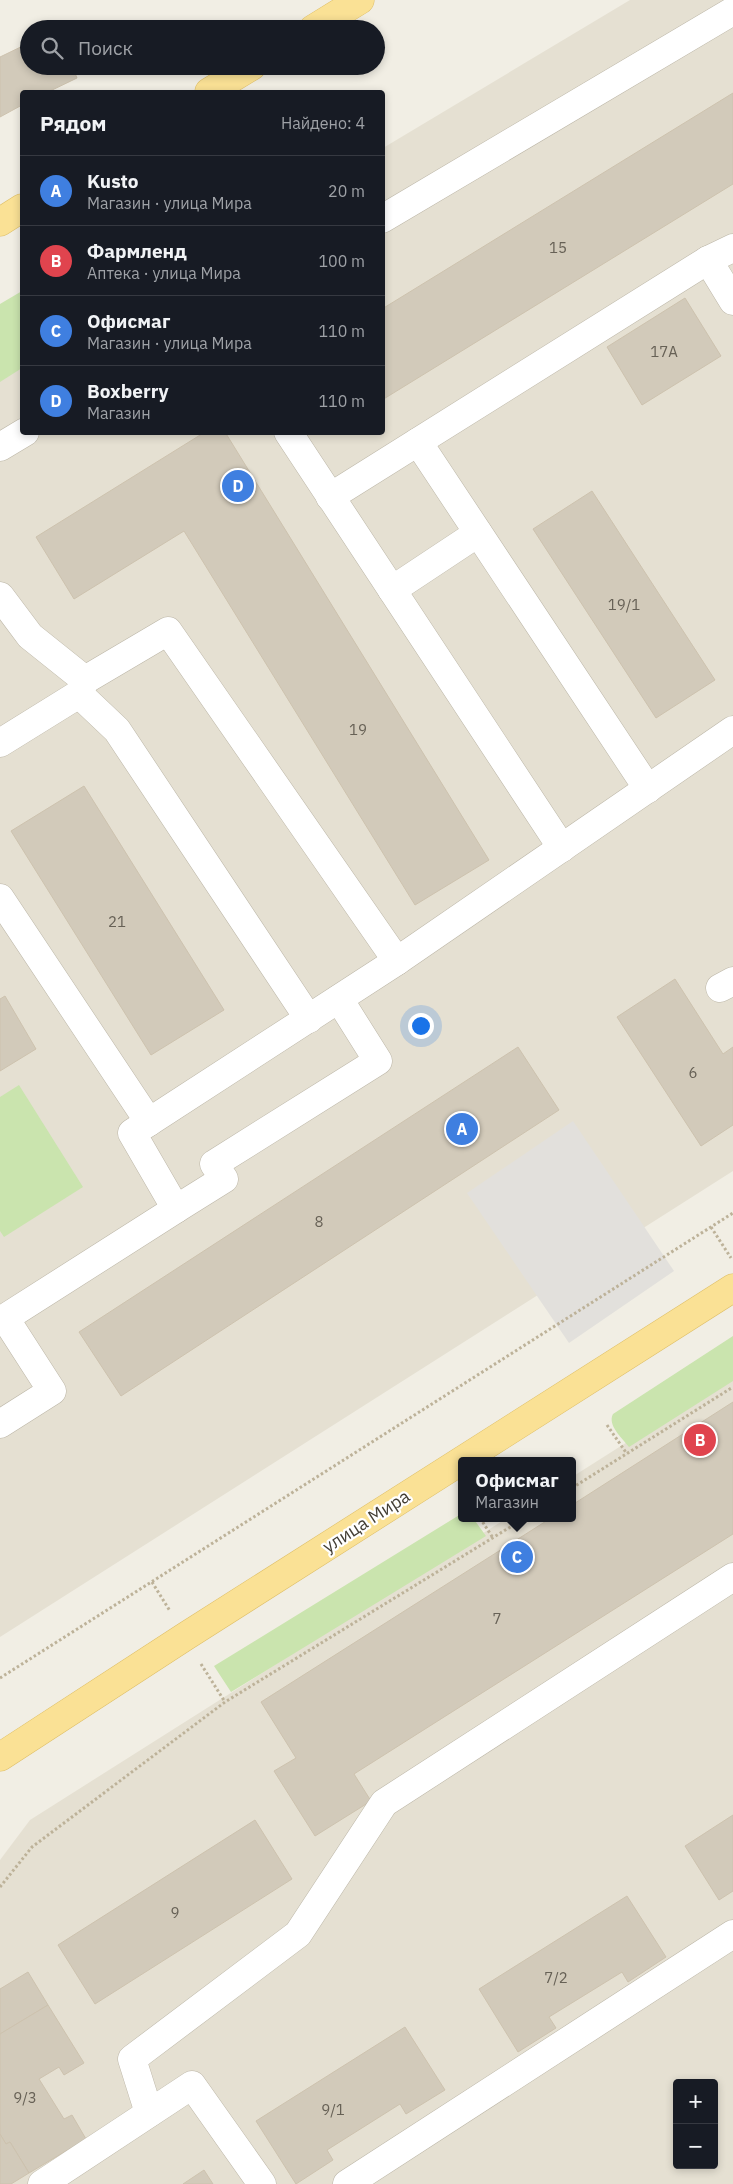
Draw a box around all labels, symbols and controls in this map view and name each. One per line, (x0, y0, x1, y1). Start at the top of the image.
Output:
search box (20, 20, 385, 75)
icon: search (38, 34, 66, 62)
text: Поиск (78, 36, 133, 60)
text: Рядом (40, 109, 107, 137)
text: Найдено: 4 (281, 113, 365, 133)
text: Kusto (87, 169, 139, 193)
text: A (51, 181, 61, 201)
text: 20 m (328, 181, 365, 201)
text: Магазин · улица Мира (87, 193, 252, 213)
house number: 15 (549, 238, 567, 257)
text: Фармленд (87, 239, 187, 263)
text: B (51, 251, 61, 271)
text: 100 m (318, 251, 365, 271)
text: Аптека · улица Мира (87, 263, 241, 283)
text: Офисмаг (87, 309, 170, 333)
text: C (51, 321, 61, 341)
text: 110 m (318, 321, 365, 341)
text: Магазин · улица Мира (87, 333, 252, 353)
house number: 17А (650, 342, 678, 361)
text: Boxberry (87, 379, 169, 403)
text: D (50, 391, 62, 411)
text: 110 m (318, 391, 365, 411)
text: Магазин (87, 403, 151, 423)
pin: D (222, 467, 254, 505)
house number: 19/1 (608, 595, 640, 614)
house number: 19 (349, 720, 367, 739)
house number: 21 (108, 912, 126, 931)
your location (408, 1013, 434, 1039)
house number: 6 (688, 1063, 698, 1082)
pin: A (446, 1110, 478, 1148)
house number: 8 (314, 1212, 324, 1231)
pin: B (684, 1421, 716, 1459)
popup (458, 1457, 576, 1522)
text: Офисмаг (475, 1468, 559, 1492)
street label: улица Мира (318, 1484, 414, 1558)
text: Магазин (475, 1492, 539, 1512)
pin: C (501, 1538, 533, 1576)
house number: 7 (492, 1609, 502, 1628)
house number: 9 (170, 1903, 180, 1922)
house number: 7/2 (544, 1968, 568, 1987)
map controls (673, 2079, 718, 2169)
button: + (673, 2079, 718, 2124)
house number: 9/3 (13, 2088, 37, 2107)
house number: 9/1 (321, 2100, 345, 2119)
button: − (673, 2124, 718, 2169)

